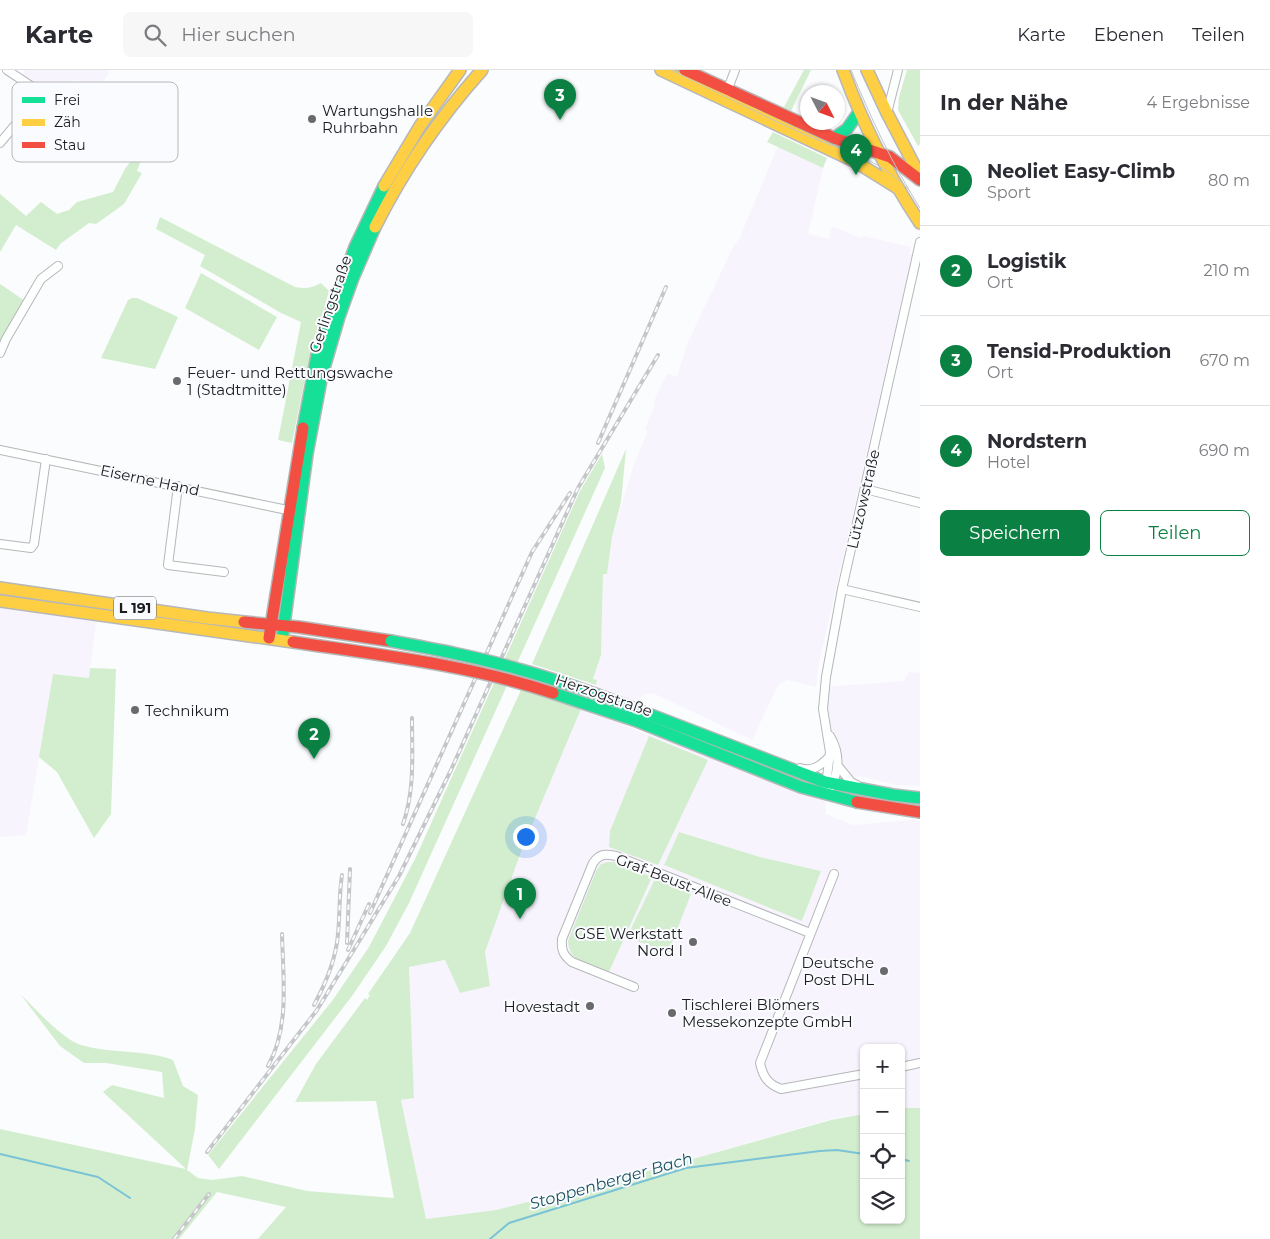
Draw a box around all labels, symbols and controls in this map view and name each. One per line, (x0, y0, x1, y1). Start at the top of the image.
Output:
search box (123, 12, 473, 57)
text: Karte (25, 20, 93, 49)
icon: search (141, 21, 169, 49)
text: Hier suchen (181, 23, 296, 46)
text: Karte (1017, 24, 1066, 46)
text: Ebenen (1094, 24, 1164, 46)
text: Teilen (1192, 24, 1245, 46)
pin: 3 (544, 79, 576, 120)
legend (12, 82, 178, 162)
north arrow (800, 85, 845, 130)
text: In der Nähe (940, 90, 1068, 115)
text: Frei (54, 91, 80, 109)
text: 4 Ergebnisse (1146, 93, 1250, 112)
place label: Wartungshalle Ruhrbahn (322, 101, 433, 137)
text: Zäh (54, 113, 81, 131)
marker: Wartungshalle Ruhrbahn (306, 113, 318, 125)
pin: 4 (840, 134, 872, 175)
text: Stau (54, 136, 86, 154)
text: Neoliet Easy-Climb (987, 160, 1175, 183)
text: 1 (953, 171, 959, 190)
text: 80 m (1208, 171, 1250, 190)
text: Sport (987, 183, 1031, 202)
text: Logistik (987, 250, 1066, 273)
street label: Gerlingstraße (304, 253, 356, 355)
text: 2 (951, 261, 961, 280)
text: 210 m (1203, 261, 1250, 280)
text: Ort (987, 273, 1014, 292)
text: Tensid-Produktion (987, 340, 1172, 363)
text: 3 (951, 351, 961, 370)
text: 670 m (1200, 351, 1250, 370)
place label: Feuer- und Rettungswache 1 (Stadtmitte) (187, 363, 393, 399)
text: Ort (987, 363, 1014, 382)
marker: Feuer- und Rettungswache 1 (Stadtmitte) (171, 375, 183, 387)
text: Nordstern (987, 430, 1087, 453)
text: 4 (950, 441, 962, 460)
text: 690 m (1199, 441, 1250, 460)
street label: Lützowstraße (842, 447, 884, 551)
text: Hotel (987, 453, 1030, 472)
street label: Eiserne Hand (99, 460, 201, 500)
button: Speichern (940, 510, 1090, 556)
button: Teilen (1100, 510, 1250, 556)
road number: L 191 (114, 596, 156, 620)
street label: Herzogstraße (553, 670, 655, 720)
place label: Technikum (145, 701, 229, 720)
marker: Technikum (129, 704, 141, 716)
pin: 2 (298, 718, 330, 759)
your location (513, 824, 539, 850)
street label: Graf-Beust-Allee (613, 849, 735, 911)
pin: 1 (504, 878, 536, 919)
place label: GSE Werkstatt Nord I (575, 924, 683, 960)
marker: GSE Werkstatt Nord I (687, 936, 699, 948)
place label: Deutsche Post DHL (802, 953, 874, 989)
marker: Deutsche Post DHL (878, 965, 890, 977)
place label: Tischlerei Blömers Messekonzepte GmbH (682, 995, 853, 1031)
place label: Hovestadt (504, 997, 580, 1016)
marker: Hovestadt (584, 1000, 596, 1012)
marker: Tischlerei Blömers Messekonzepte GmbH (666, 1007, 678, 1019)
map controls (860, 1044, 905, 1224)
button: + (860, 1044, 905, 1089)
button: − (860, 1089, 905, 1134)
button: locate (860, 1134, 905, 1179)
water label: Stoppenberger Bach (527, 1149, 695, 1213)
button: layers (860, 1179, 905, 1224)

